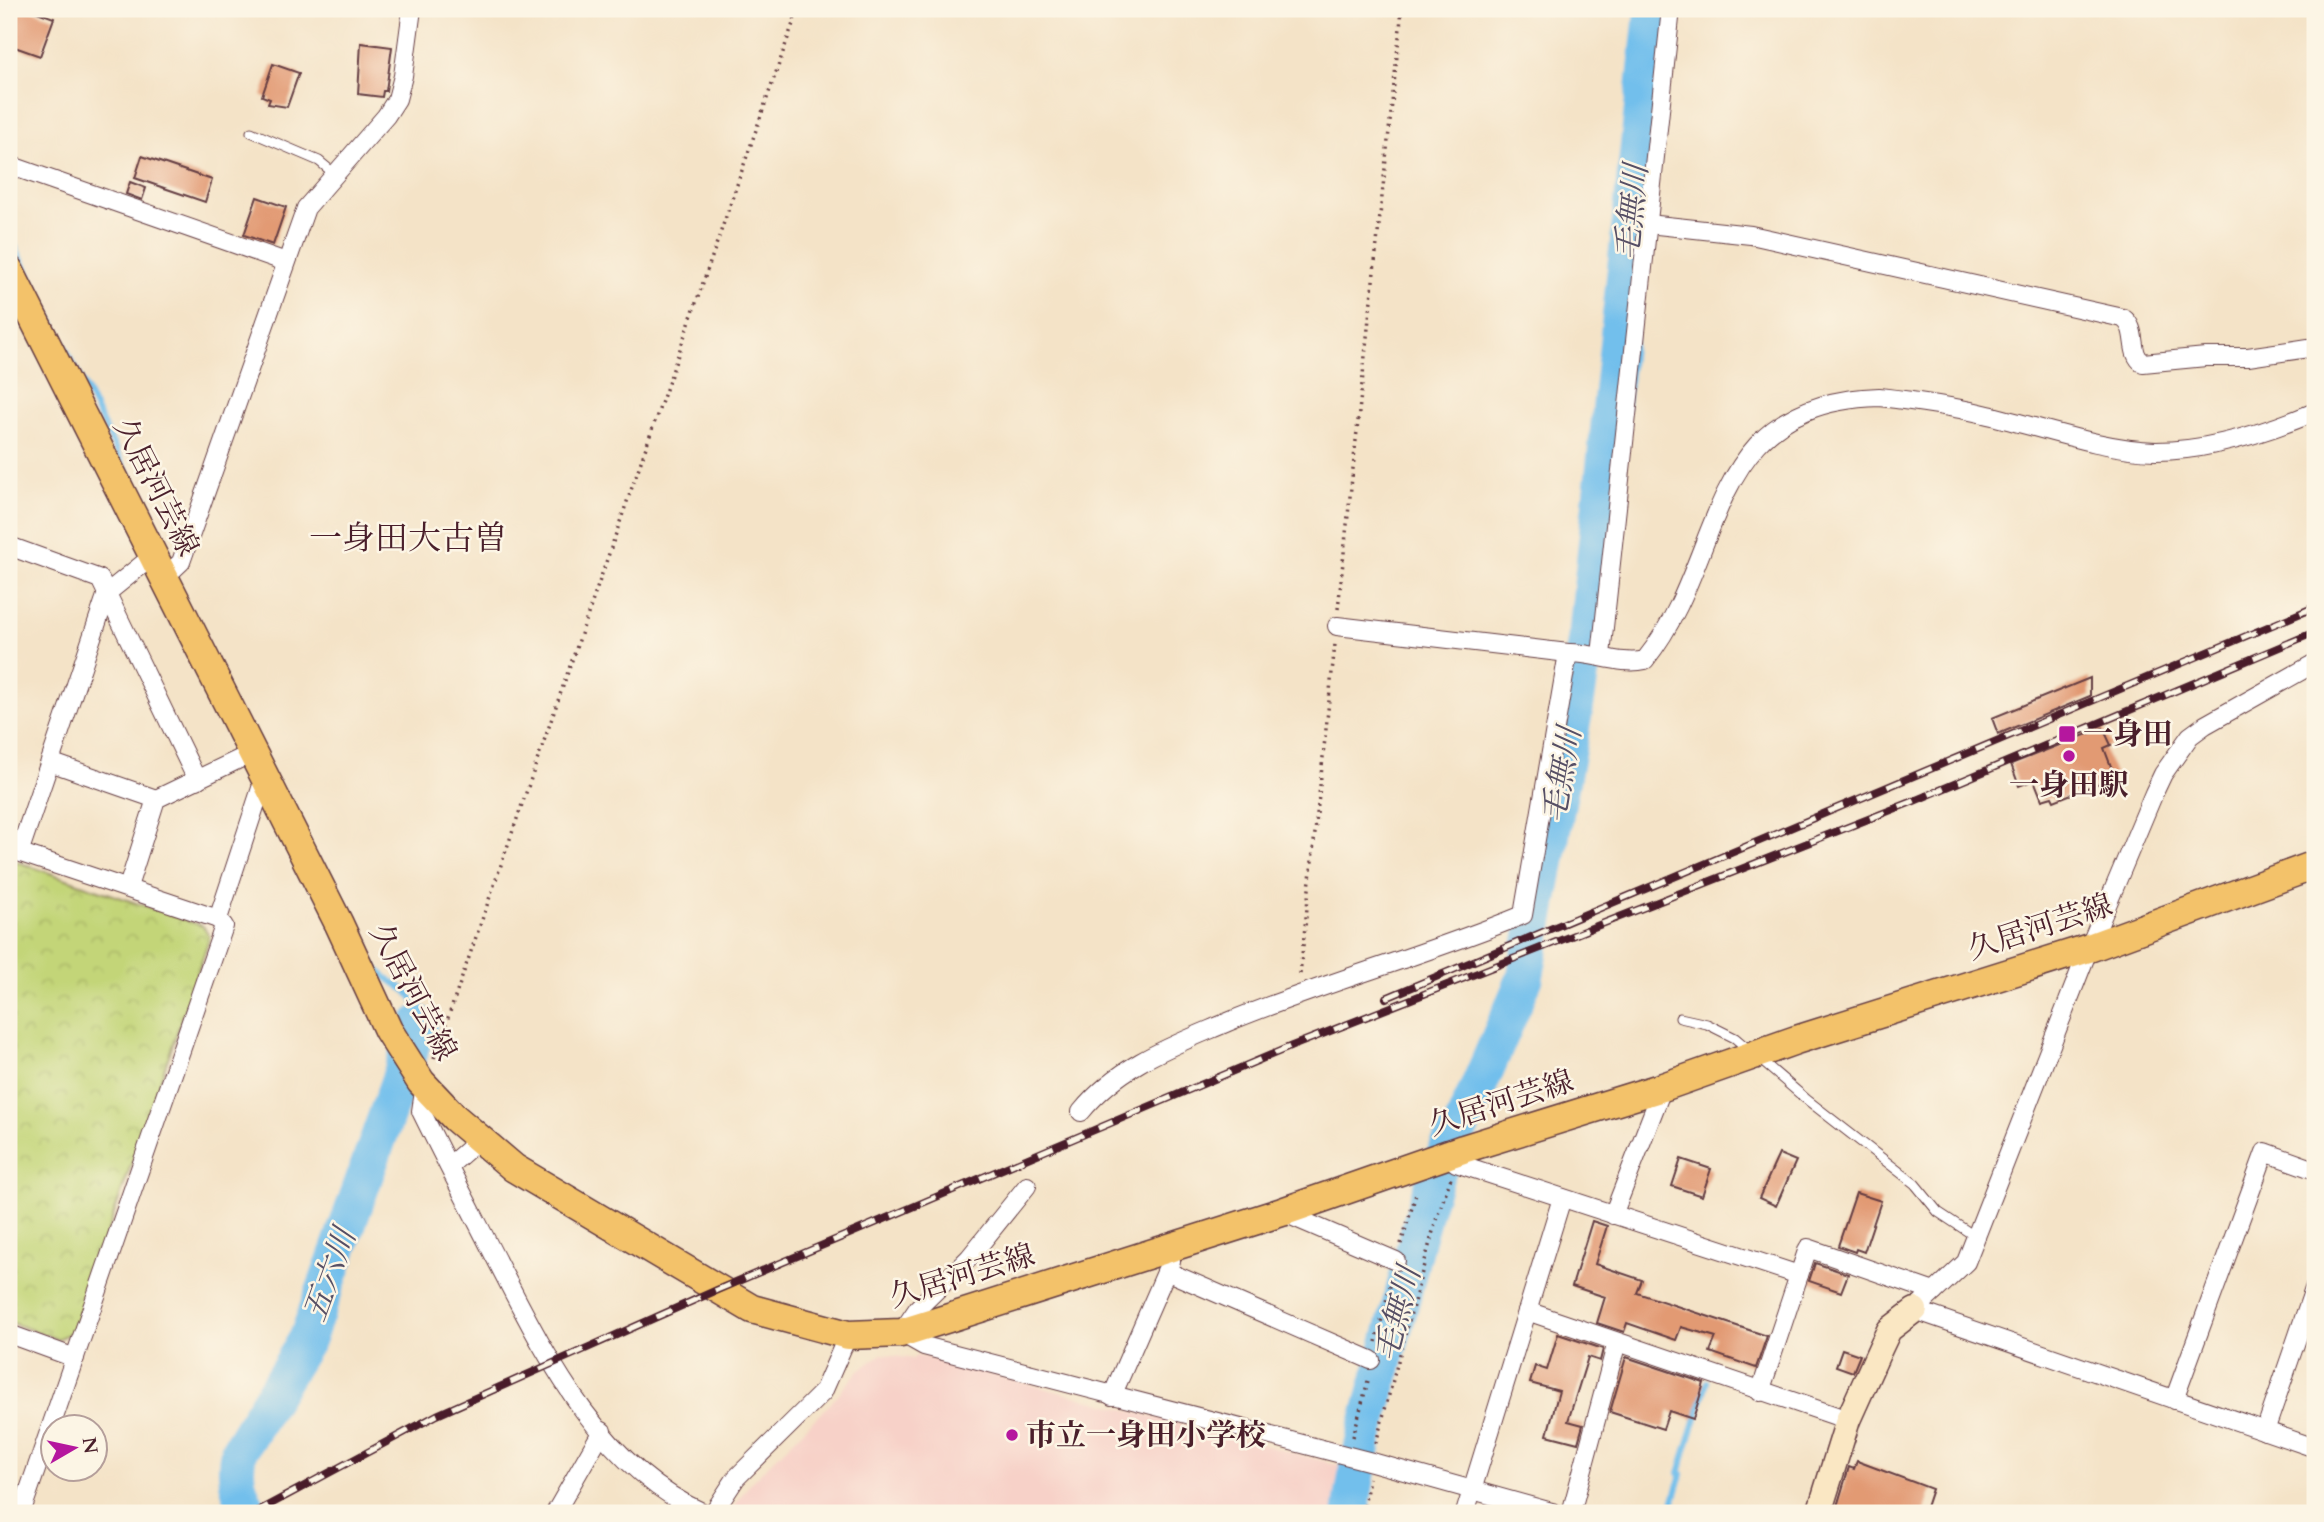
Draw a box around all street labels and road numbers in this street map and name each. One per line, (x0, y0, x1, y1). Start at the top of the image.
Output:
street label: 久居河芸線 (104, 411, 208, 563)
street label: 久居河芸線 (1962, 884, 2118, 970)
street label: 久居河芸線 (360, 916, 466, 1068)
street label: 久居河芸線 (1423, 1060, 1579, 1146)
street label: 久居河芸線 (884, 1234, 1040, 1318)

